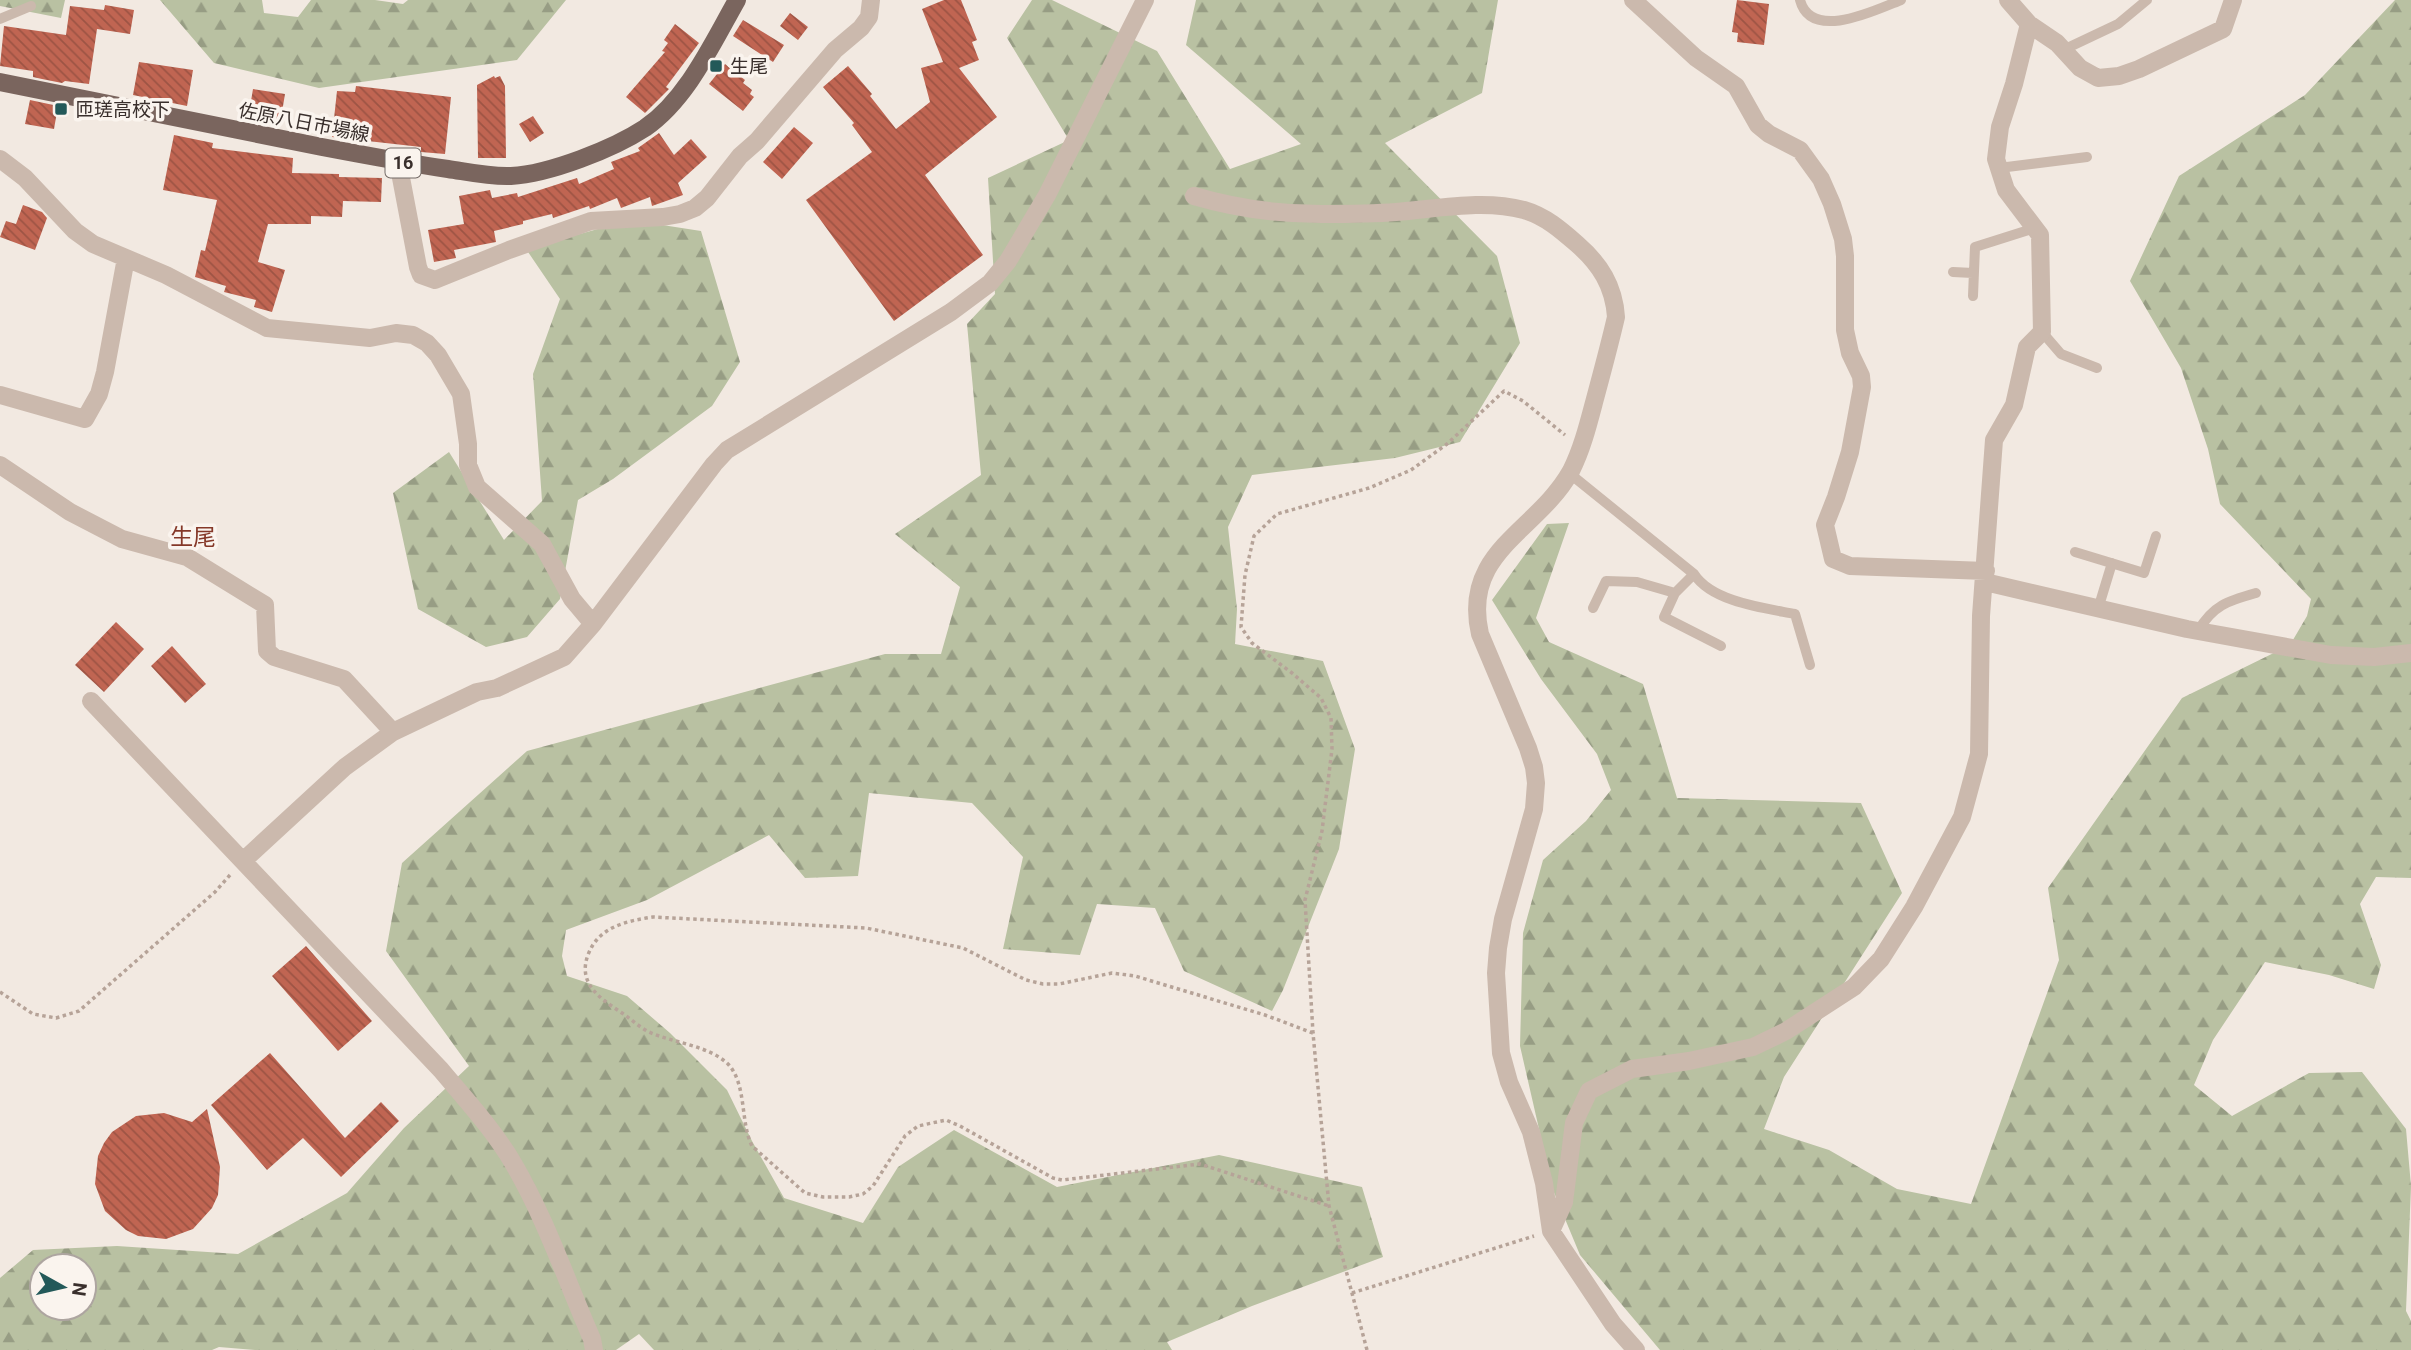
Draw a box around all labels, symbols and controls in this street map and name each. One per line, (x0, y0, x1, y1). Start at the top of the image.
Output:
place label: 生尾 (730, 55, 768, 78)
marker: 生尾 (708, 58, 724, 74)
place label: 匝瑳高校下 (75, 98, 170, 121)
street label: 佐原八日市場線 (236, 99, 371, 146)
marker: 匝瑳高校下 (53, 101, 69, 117)
road number: 16 (386, 148, 420, 178)
district label: 生尾 (170, 524, 216, 551)
north arrow (28, 1252, 98, 1322)
text: N (67, 1281, 92, 1298)

